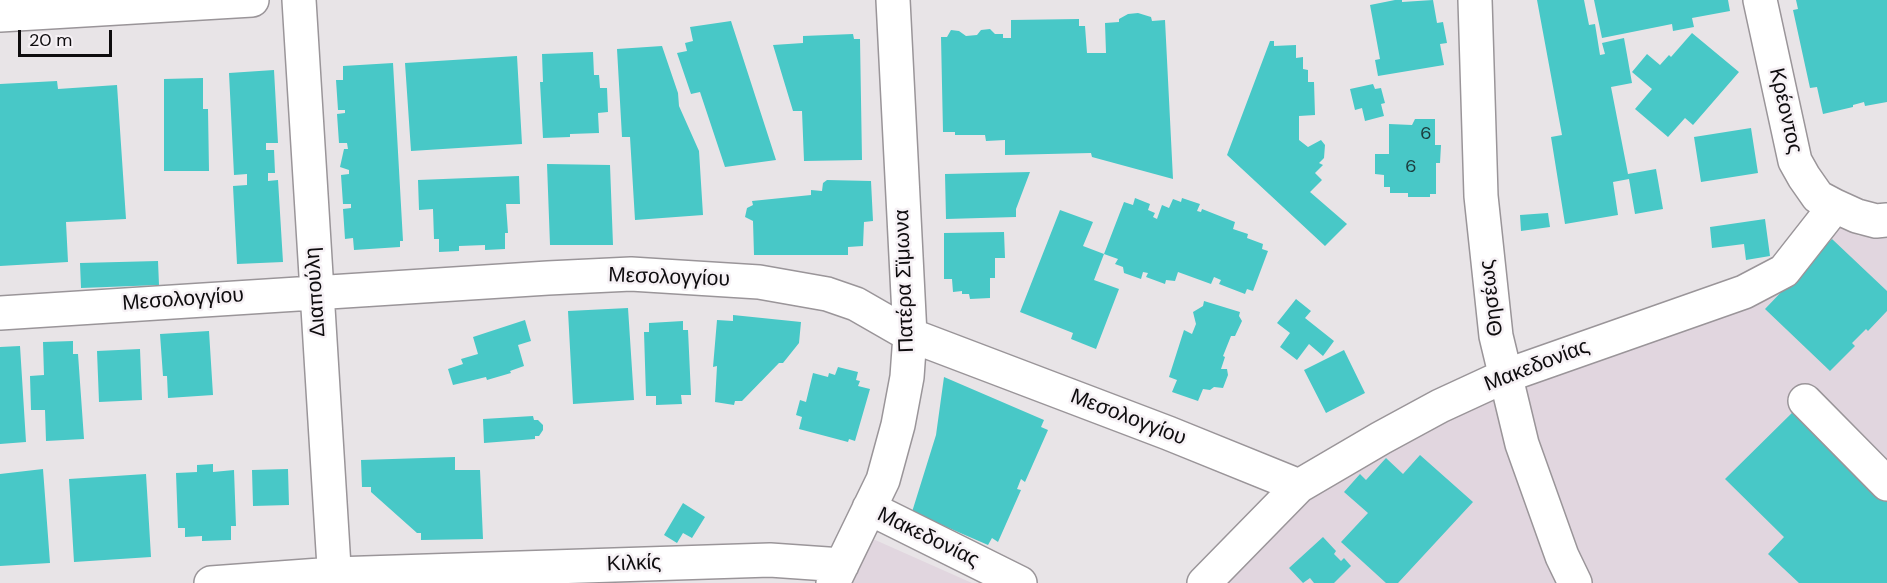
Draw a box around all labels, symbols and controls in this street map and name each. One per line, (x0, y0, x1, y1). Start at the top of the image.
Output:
scale bar (21, 18, 116, 56)
text: 20 m (29, 28, 72, 52)
street label: Κρέοντος (1763, 66, 1807, 156)
house number: 6 (1420, 123, 1432, 145)
house number: 6 (1405, 156, 1417, 178)
street label: Πατέρα Σϊμωνα (890, 209, 920, 353)
street label: Διαπούλη (300, 246, 332, 338)
street label: Θησέως (1475, 258, 1509, 338)
street label: Μεσολογγίου (608, 263, 730, 293)
street label: Μεσολογγίου (121, 283, 245, 317)
street label: Μακεδονίας (1481, 334, 1593, 398)
street label: Μεσολογγίου (1067, 384, 1189, 452)
street label: Μακεδονίας (873, 503, 983, 573)
street label: Κιλκίς (606, 550, 662, 578)

